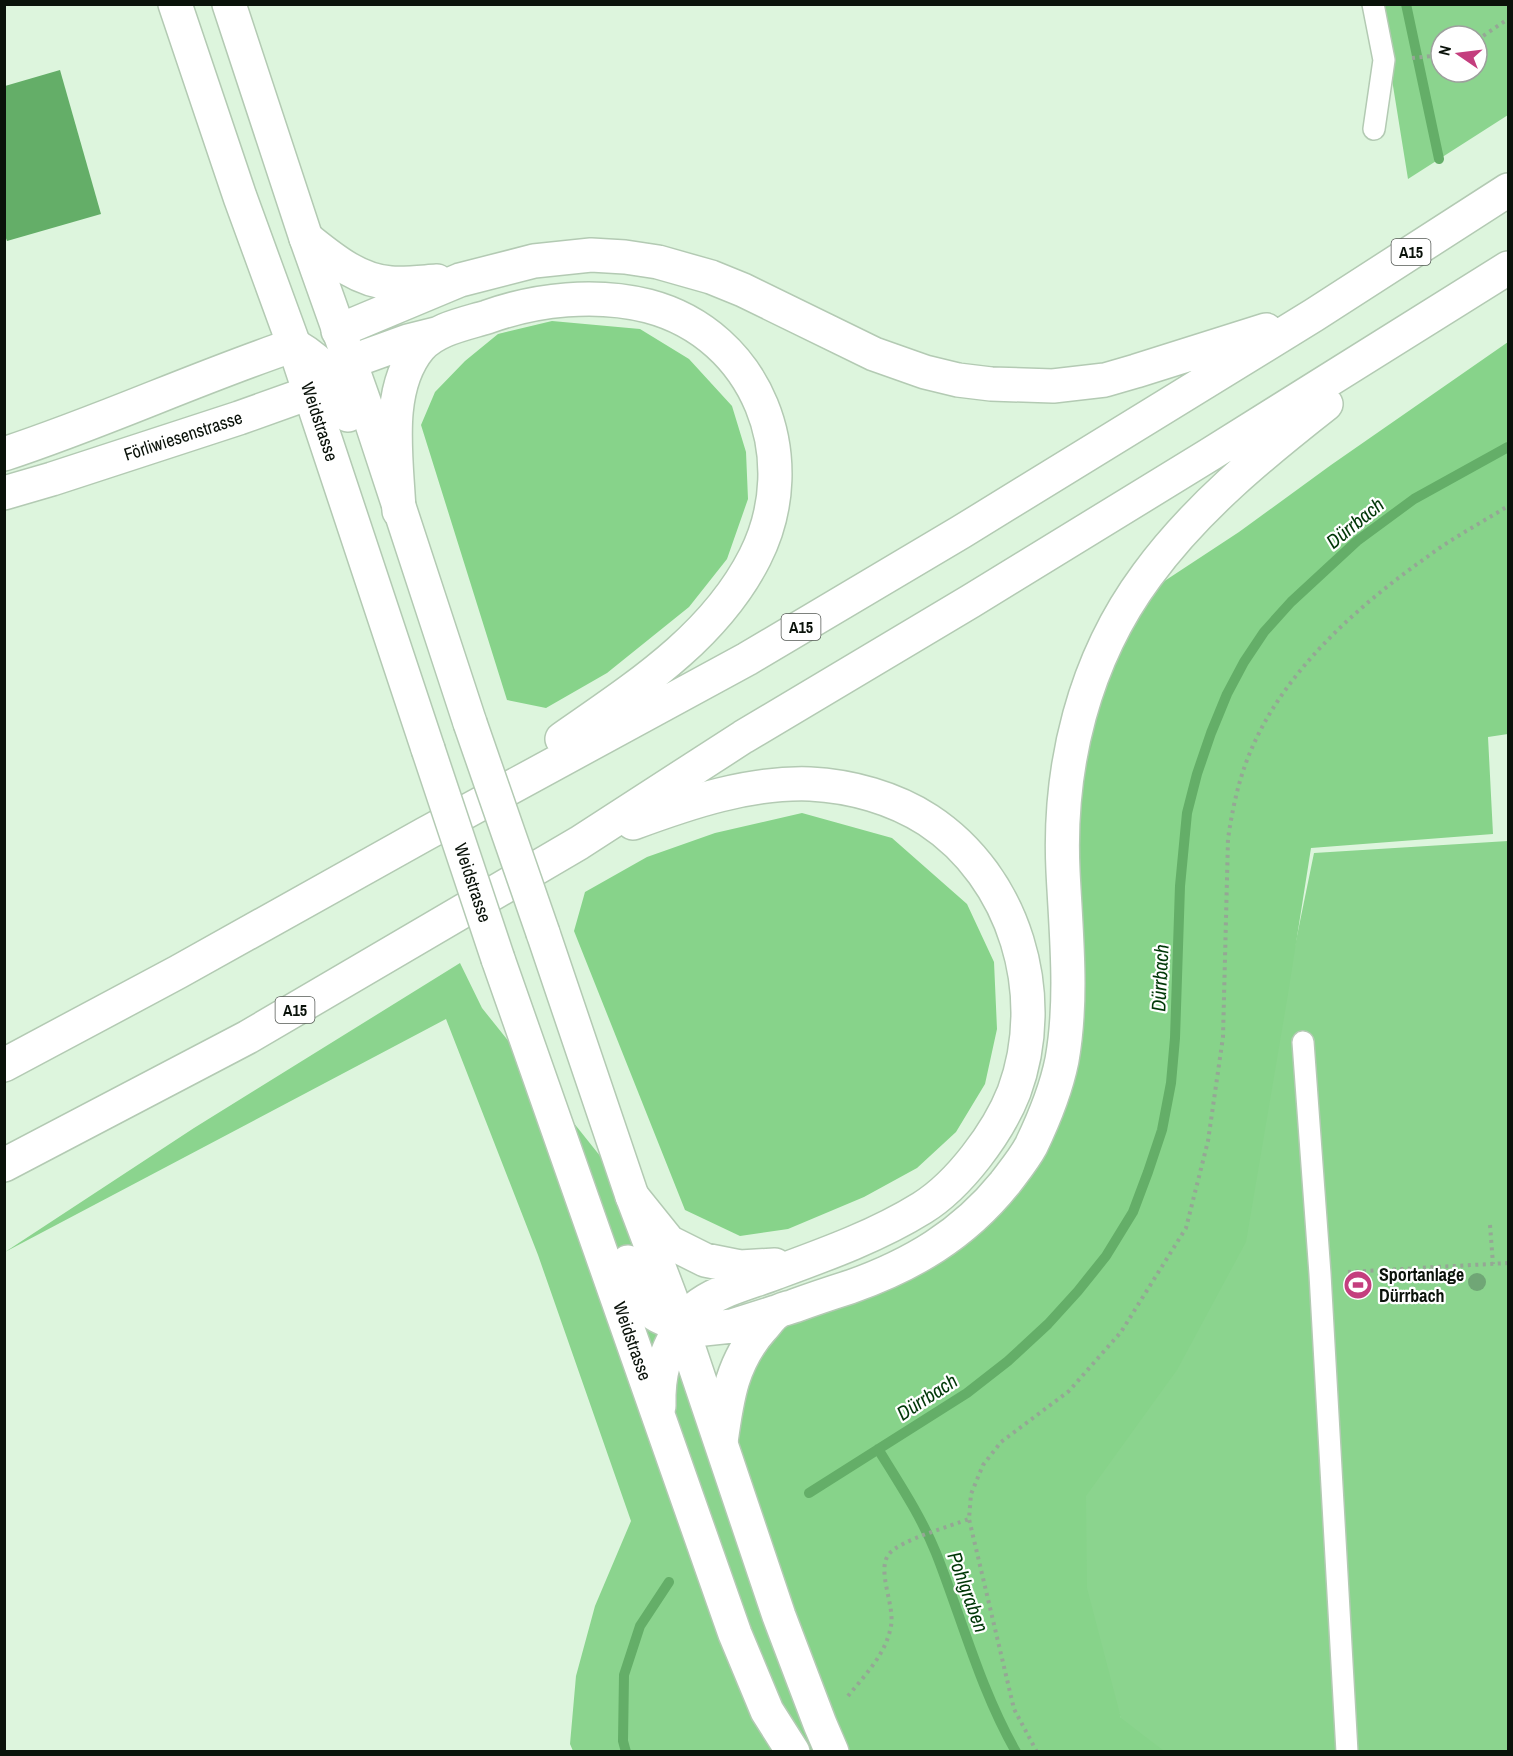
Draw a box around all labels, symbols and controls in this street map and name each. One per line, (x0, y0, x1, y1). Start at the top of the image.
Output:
north arrow (1429, 24, 1489, 84)
text: N (1433, 43, 1456, 58)
road number: A15 (1392, 239, 1430, 265)
street label: Weidstrasse (295, 379, 345, 464)
street label: Förliwiesenstrasse (121, 405, 246, 467)
water label: Dürrbach (1320, 491, 1389, 554)
road number: A15 (782, 614, 820, 640)
street label: Weidstrasse (448, 840, 498, 925)
water label: Dürrbach (1144, 944, 1175, 1012)
road number: A15 (276, 997, 314, 1023)
place label: Sportanlage Dürrbach (1379, 1262, 1464, 1308)
sports icon: Sportanlage Dürrbach (1342, 1269, 1374, 1301)
street label: Weidstrasse (607, 1298, 658, 1384)
water label: Dürrbach (891, 1367, 962, 1426)
water label: Pohlgraben (941, 1548, 996, 1636)

